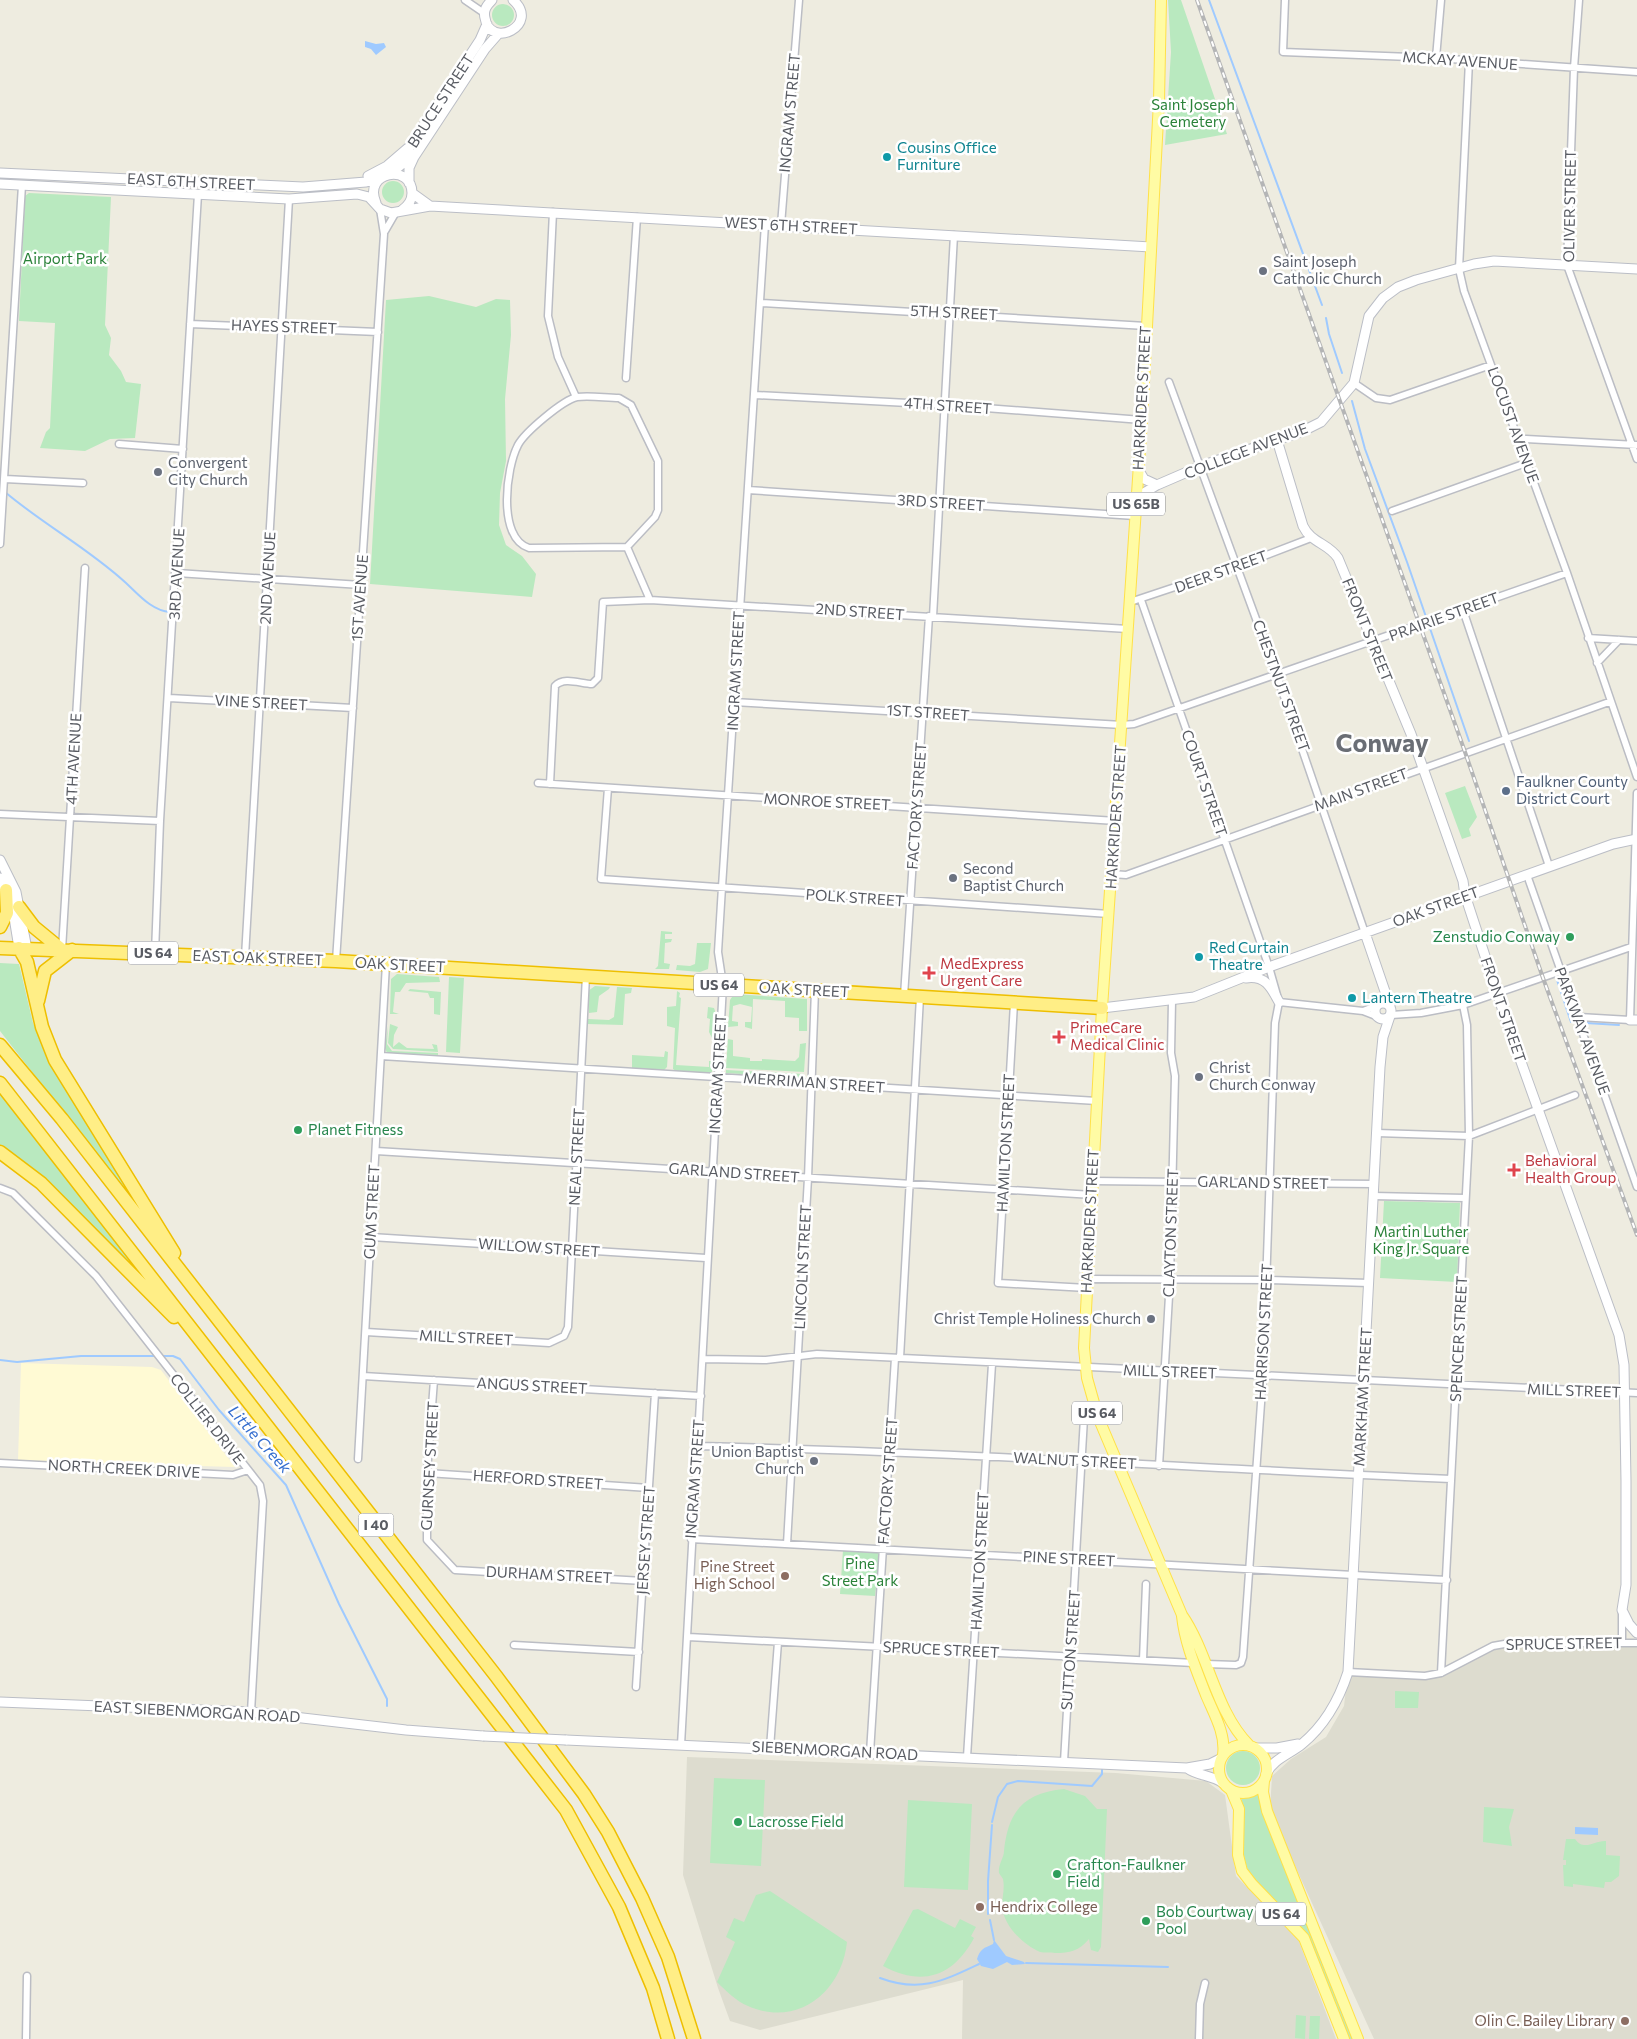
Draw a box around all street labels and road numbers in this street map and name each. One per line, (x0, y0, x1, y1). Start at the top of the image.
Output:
street label: MCKAY AVENUE (1402, 47, 1519, 73)
street label: BRUCE STREET (403, 50, 477, 151)
street label: INGRAM STREET (775, 52, 803, 173)
street label: OLIVER STREET (1559, 149, 1579, 263)
street label: EAST 6TH STREET (127, 169, 256, 193)
street label: WEST 6TH STREET (724, 213, 858, 237)
street label: 5TH STREET (910, 301, 999, 323)
street label: HAYES STREET (231, 315, 338, 337)
street label: HARKRIDER STREET (1128, 325, 1154, 471)
street label: LOCUST AVENUE (1485, 364, 1543, 485)
street label: 4TH STREET (904, 393, 993, 417)
street label: COLLEGE AVENUE (1181, 418, 1310, 482)
street label: 3RD STREET (896, 490, 986, 514)
road number: US 65B (1107, 492, 1165, 516)
street label: 3RD AVENUE (165, 527, 187, 620)
street label: 2ND AVENUE (256, 531, 278, 625)
street label: DEER STREET (1172, 546, 1270, 596)
street label: 1ST AVENUE (347, 554, 371, 642)
street label: FRONT STREET (1339, 575, 1397, 684)
street label: PRAIRIE STREET (1386, 588, 1501, 644)
street label: 2ND STREET (815, 599, 906, 623)
street label: INGRAM STREET (723, 610, 747, 731)
street label: CHESTNUT STREET (1250, 617, 1314, 754)
street label: VINE STREET (214, 691, 308, 713)
street label: 1ST STREET (886, 700, 971, 724)
street label: 4TH AVENUE (62, 713, 84, 805)
street label: COURT STREET (1178, 727, 1232, 839)
street label: FACTORY STREET (903, 741, 929, 870)
street label: HARKRIDER STREET (1101, 744, 1129, 890)
street label: MAIN STREET (1311, 764, 1411, 814)
street label: MONROE STREET (763, 789, 891, 813)
street label: OAK STREET (1390, 882, 1482, 930)
street label: POLK STREET (805, 885, 905, 909)
road number: US 64 (128, 941, 178, 964)
street label: EAST OAK STREET (192, 946, 324, 968)
street label: OAK STREET (354, 953, 446, 975)
street label: FRONT STREET (1478, 955, 1531, 1065)
street label: PARKWAY AVENUE (1551, 964, 1614, 1097)
road number: US 64 (694, 974, 744, 996)
street label: OAK STREET (758, 978, 850, 1000)
street label: INGRAM STREET (705, 1013, 729, 1134)
street label: MERRIMAN STREET (743, 1068, 886, 1096)
street label: HAMILTON STREET (992, 1073, 1018, 1213)
street label: NEAL STREET (564, 1107, 588, 1206)
street label: HARKRIDER STREET (1076, 1148, 1102, 1294)
street label: GARLAND STREET (668, 1158, 801, 1186)
street label: GUM STREET (360, 1164, 382, 1260)
street label: CLAYTON STREET (1159, 1168, 1181, 1298)
street label: GARLAND STREET (1197, 1172, 1329, 1192)
street label: LINCOLN STREET (790, 1204, 814, 1330)
street label: WILLOW STREET (477, 1234, 601, 1260)
street label: HARRISON STREET (1250, 1263, 1276, 1401)
street label: SPENCER STREET (1446, 1275, 1470, 1402)
street label: MILL STREET (418, 1326, 514, 1348)
street label: MARKHAM STREET (1349, 1327, 1375, 1467)
street label: MILL STREET (1123, 1360, 1218, 1382)
street label: COLLIER DRIVE (167, 1369, 249, 1467)
street label: ANGUS STREET (476, 1373, 588, 1397)
street label: MILL STREET (1527, 1379, 1622, 1401)
street label: GURNSEY STREET (417, 1401, 441, 1531)
road number: US 64 (1072, 1402, 1122, 1425)
street label: FACTORY STREET (874, 1416, 900, 1545)
street label: INGRAM STREET (681, 1418, 707, 1539)
street label: WALNUT STREET (1013, 1448, 1138, 1472)
street label: NORTH CREEK DRIVE (47, 1455, 201, 1481)
street label: HERFORD STREET (472, 1465, 604, 1493)
street label: JERSEY STREET (632, 1484, 658, 1595)
street label: HAMILTON STREET (966, 1491, 992, 1631)
road number: I 40 (358, 1514, 394, 1536)
street label: PINE STREET (1022, 1547, 1116, 1569)
street label: DURHAM STREET (485, 1562, 613, 1586)
street label: SUTTON STREET (1057, 1589, 1083, 1711)
street label: SPRUCE STREET (1505, 1633, 1623, 1653)
street label: SPRUCE STREET (882, 1637, 1000, 1661)
street label: EAST SIEBENMORGAN ROAD (93, 1697, 301, 1725)
street label: SIEBENMORGAN ROAD (751, 1737, 919, 1763)
road number: US 64 (1256, 1902, 1306, 1926)

